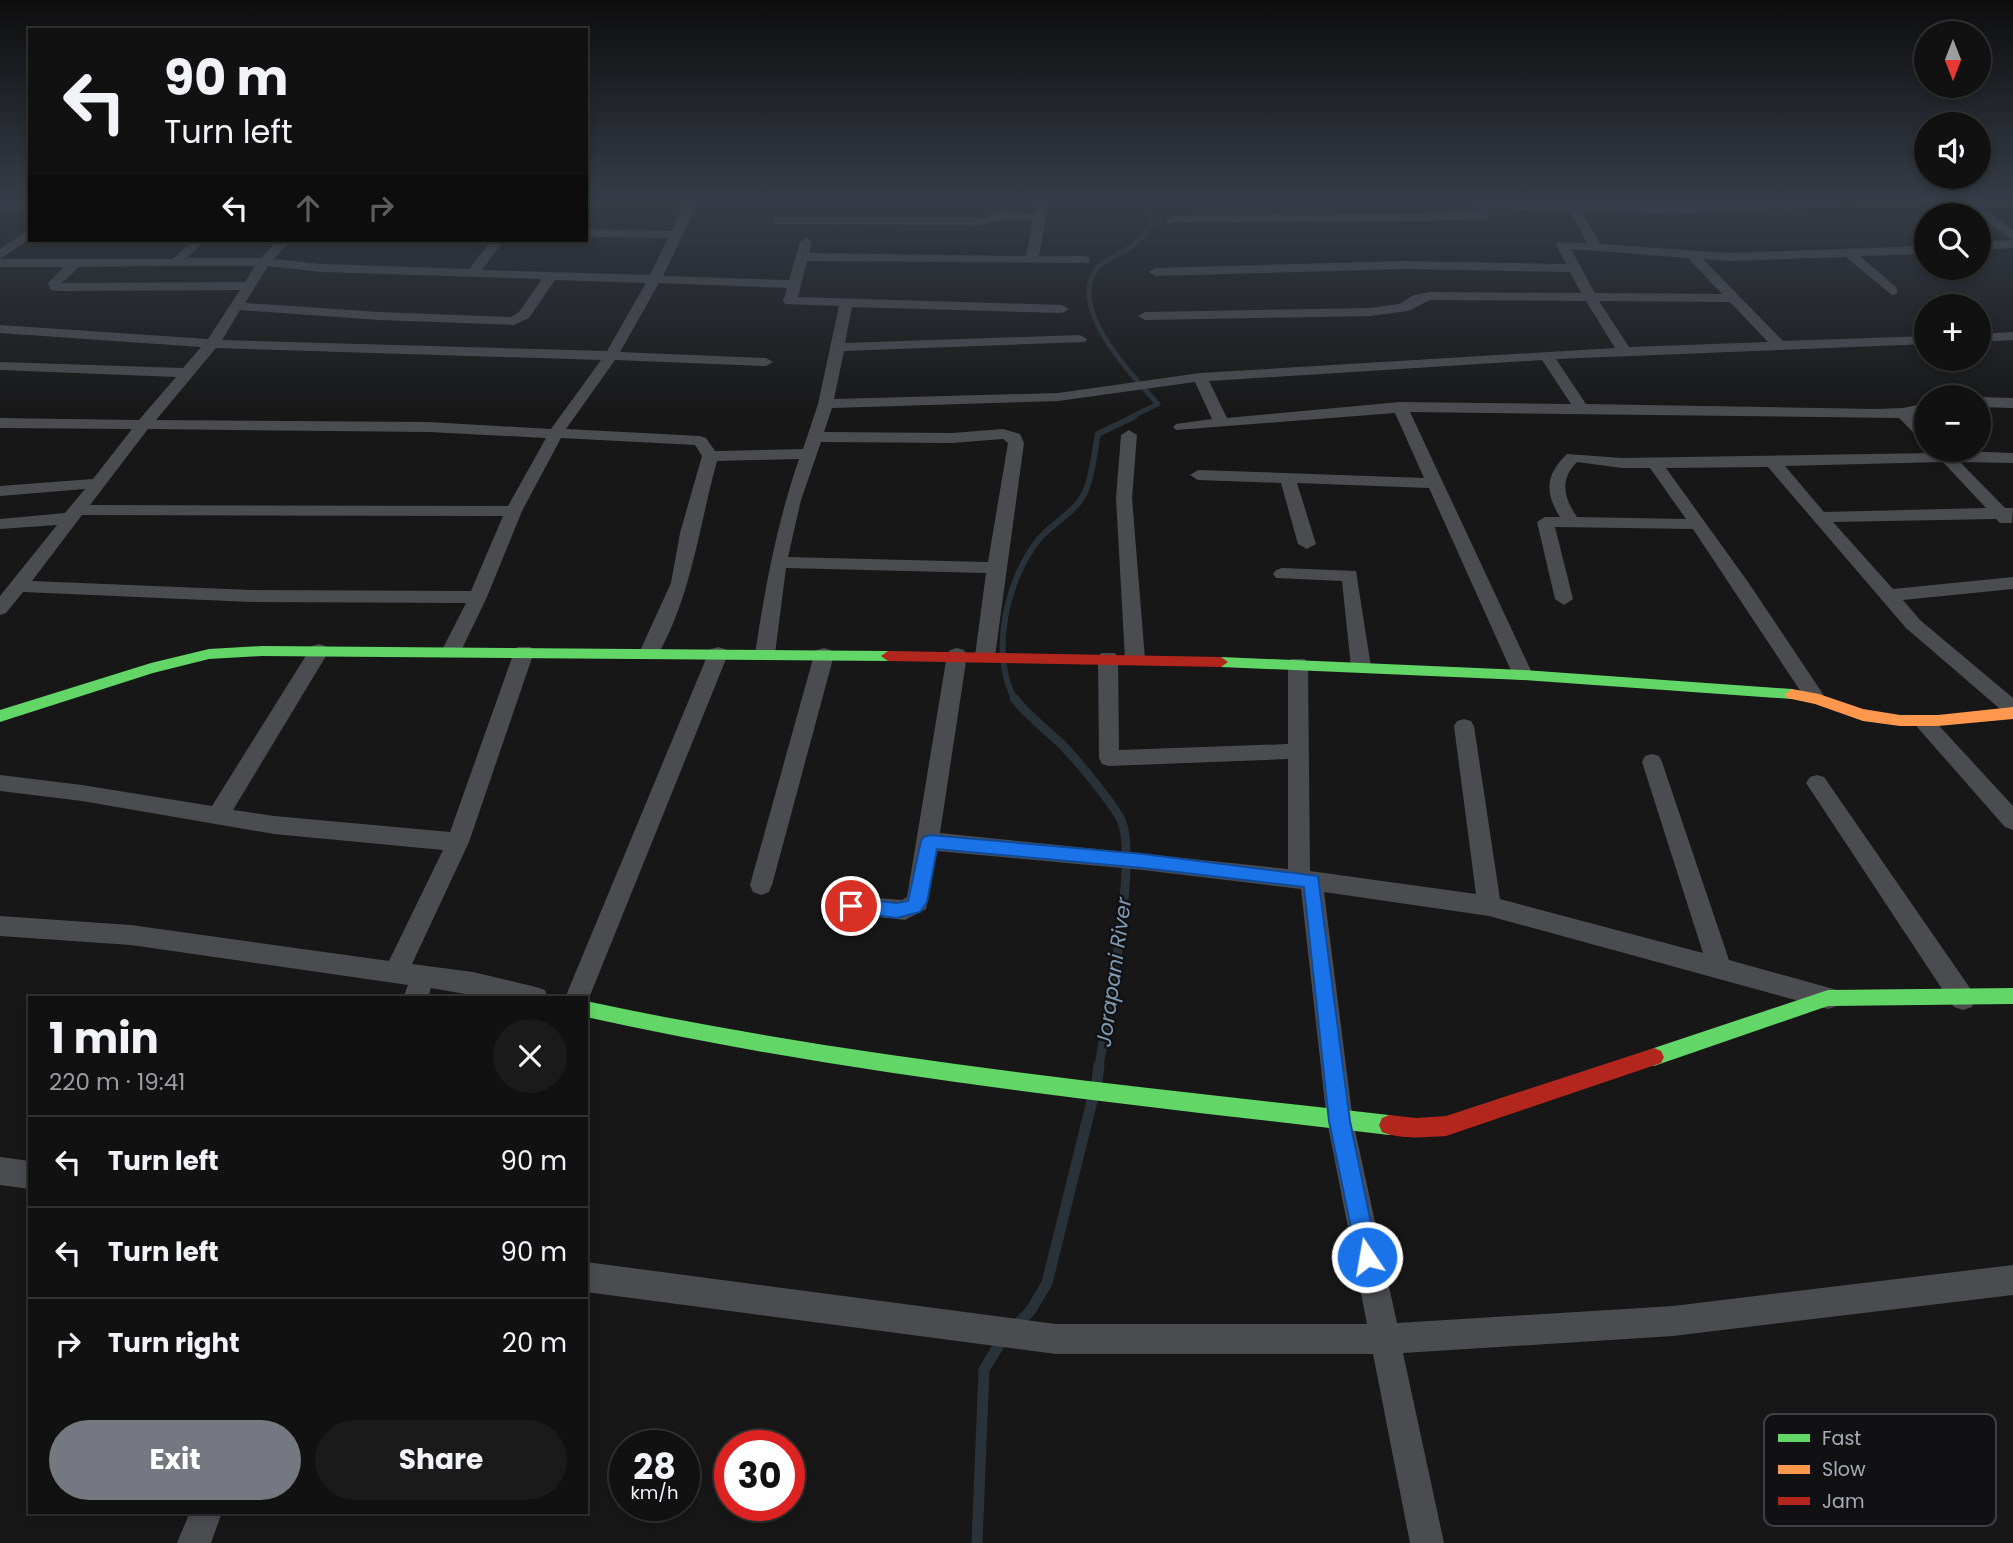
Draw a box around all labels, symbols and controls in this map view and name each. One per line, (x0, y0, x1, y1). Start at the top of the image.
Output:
north arrow (1914, 21, 1992, 98)
map controls (1914, 21, 1991, 462)
text: 90 m (164, 44, 288, 112)
icon: left (49, 56, 140, 147)
text: Turn left (164, 109, 293, 154)
button: sound (1914, 112, 1991, 189)
icon: left (216, 189, 254, 227)
icon: ahead (289, 189, 327, 227)
icon: right (362, 189, 400, 227)
button: search (1914, 203, 1991, 280)
button: + (1914, 294, 1991, 371)
button: − (1914, 385, 1991, 462)
pin (821, 876, 881, 936)
icon: arrive (832, 887, 870, 925)
water label: Jorapani River (1089, 894, 1138, 1048)
text: 1 min (49, 1009, 159, 1068)
button: close (493, 1019, 567, 1093)
text: 220 m · 19:41 (49, 1066, 185, 1098)
icon: left (49, 1143, 87, 1181)
text: Turn left (108, 1143, 219, 1179)
text: 90 m (501, 1143, 567, 1179)
position arrow (1330, 1220, 1404, 1294)
icon: left (49, 1234, 87, 1272)
text: Turn left (108, 1234, 219, 1270)
text: 90 m (501, 1234, 567, 1270)
icon: right (49, 1325, 87, 1363)
text: Turn right (108, 1325, 240, 1361)
text: 20 m (502, 1325, 567, 1361)
legend (1764, 1414, 1996, 1526)
button: Exit (49, 1420, 301, 1500)
button: Share (315, 1420, 567, 1500)
text: Fast (1822, 1425, 1861, 1452)
speed limit sign: 30 (714, 1430, 805, 1521)
text: 28 (633, 1442, 676, 1491)
text: Slow (1822, 1456, 1866, 1483)
text: km/h (631, 1480, 678, 1505)
text: Jam (1822, 1488, 1864, 1515)

